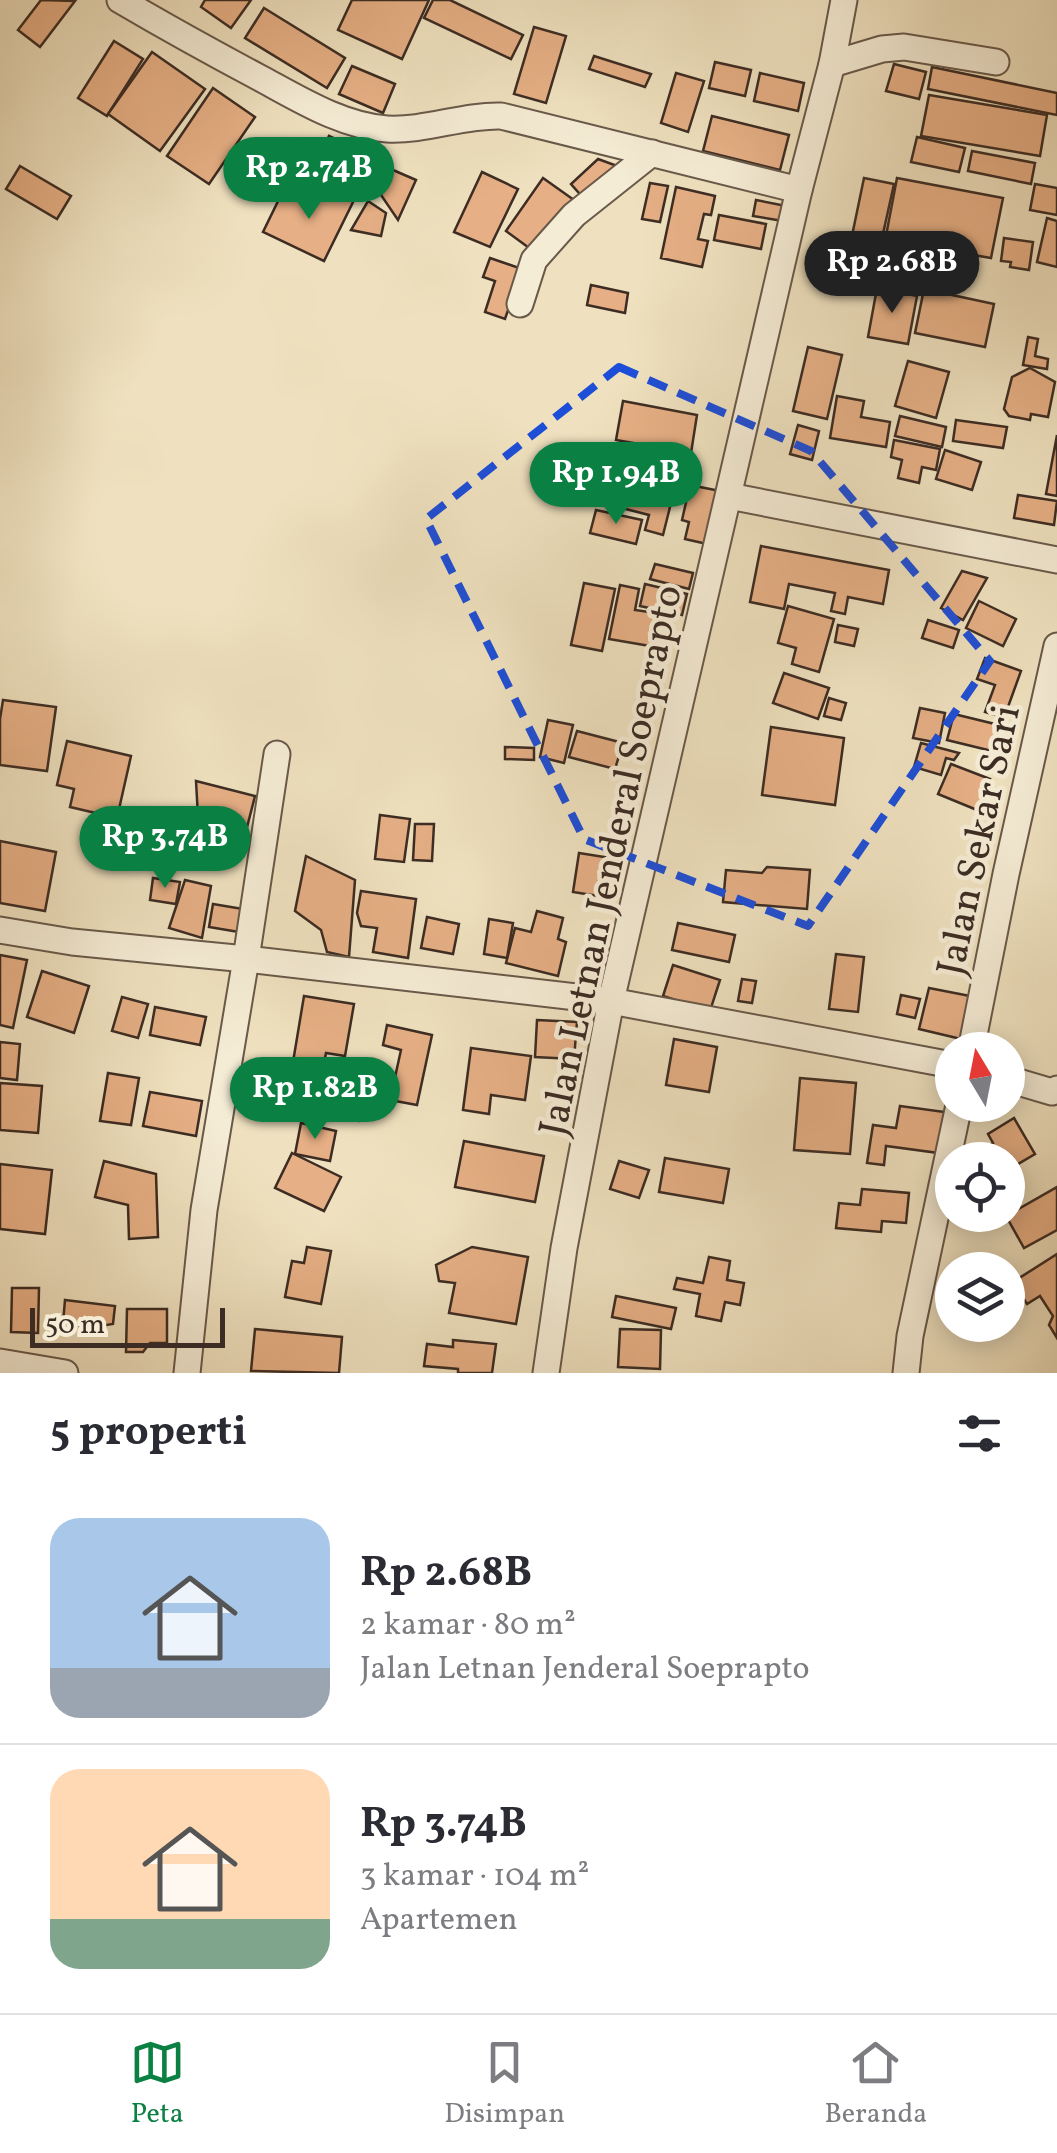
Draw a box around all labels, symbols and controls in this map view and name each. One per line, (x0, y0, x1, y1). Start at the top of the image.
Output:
pin: Rp 2.74B (206, 137, 412, 222)
text: Rp 2.74B (245, 147, 373, 191)
pin: Rp 2.68B (789, 231, 995, 316)
text: Rp 2.68B (826, 241, 958, 285)
pin: Rp 1.94B (513, 442, 719, 527)
text: Rp 1.94B (552, 452, 680, 496)
street label: Jalan Letnan Jenderal Soeprapto (527, 580, 699, 1141)
street label: Jalan Sekar Sari (925, 700, 1037, 981)
pin: Rp 3.74B (62, 806, 268, 891)
text: Rp 3.74B (101, 816, 229, 860)
north arrow (935, 1032, 1025, 1122)
map controls (935, 1032, 1025, 1342)
pin: Rp 1.82B (212, 1057, 418, 1142)
text: Rp 1.82B (252, 1067, 378, 1111)
button: locate (935, 1142, 1025, 1232)
button: layers (935, 1252, 1025, 1342)
scale bar (30, 1303, 225, 1348)
text: 50 m (45, 1306, 105, 1345)
text: 5 properti (50, 1404, 247, 1463)
icon: filters (952, 1406, 1007, 1461)
text: Rp 2.68B (360, 1545, 532, 1604)
icon: home (130, 1558, 250, 1678)
text: 2 kamar · 80 m² (360, 1604, 576, 1648)
text: Jalan Letnan Jenderal Soeprapto (360, 1648, 809, 1692)
text: Rp 3.74B (360, 1796, 527, 1855)
icon: home (130, 1809, 250, 1929)
text: 3 kamar · 104 m² (360, 1855, 589, 1899)
text: Apartemen (360, 1899, 518, 1943)
tab: Peta (130, 2035, 185, 2134)
tab: Disimpan (444, 2035, 565, 2134)
tab: Beranda (824, 2035, 927, 2134)

